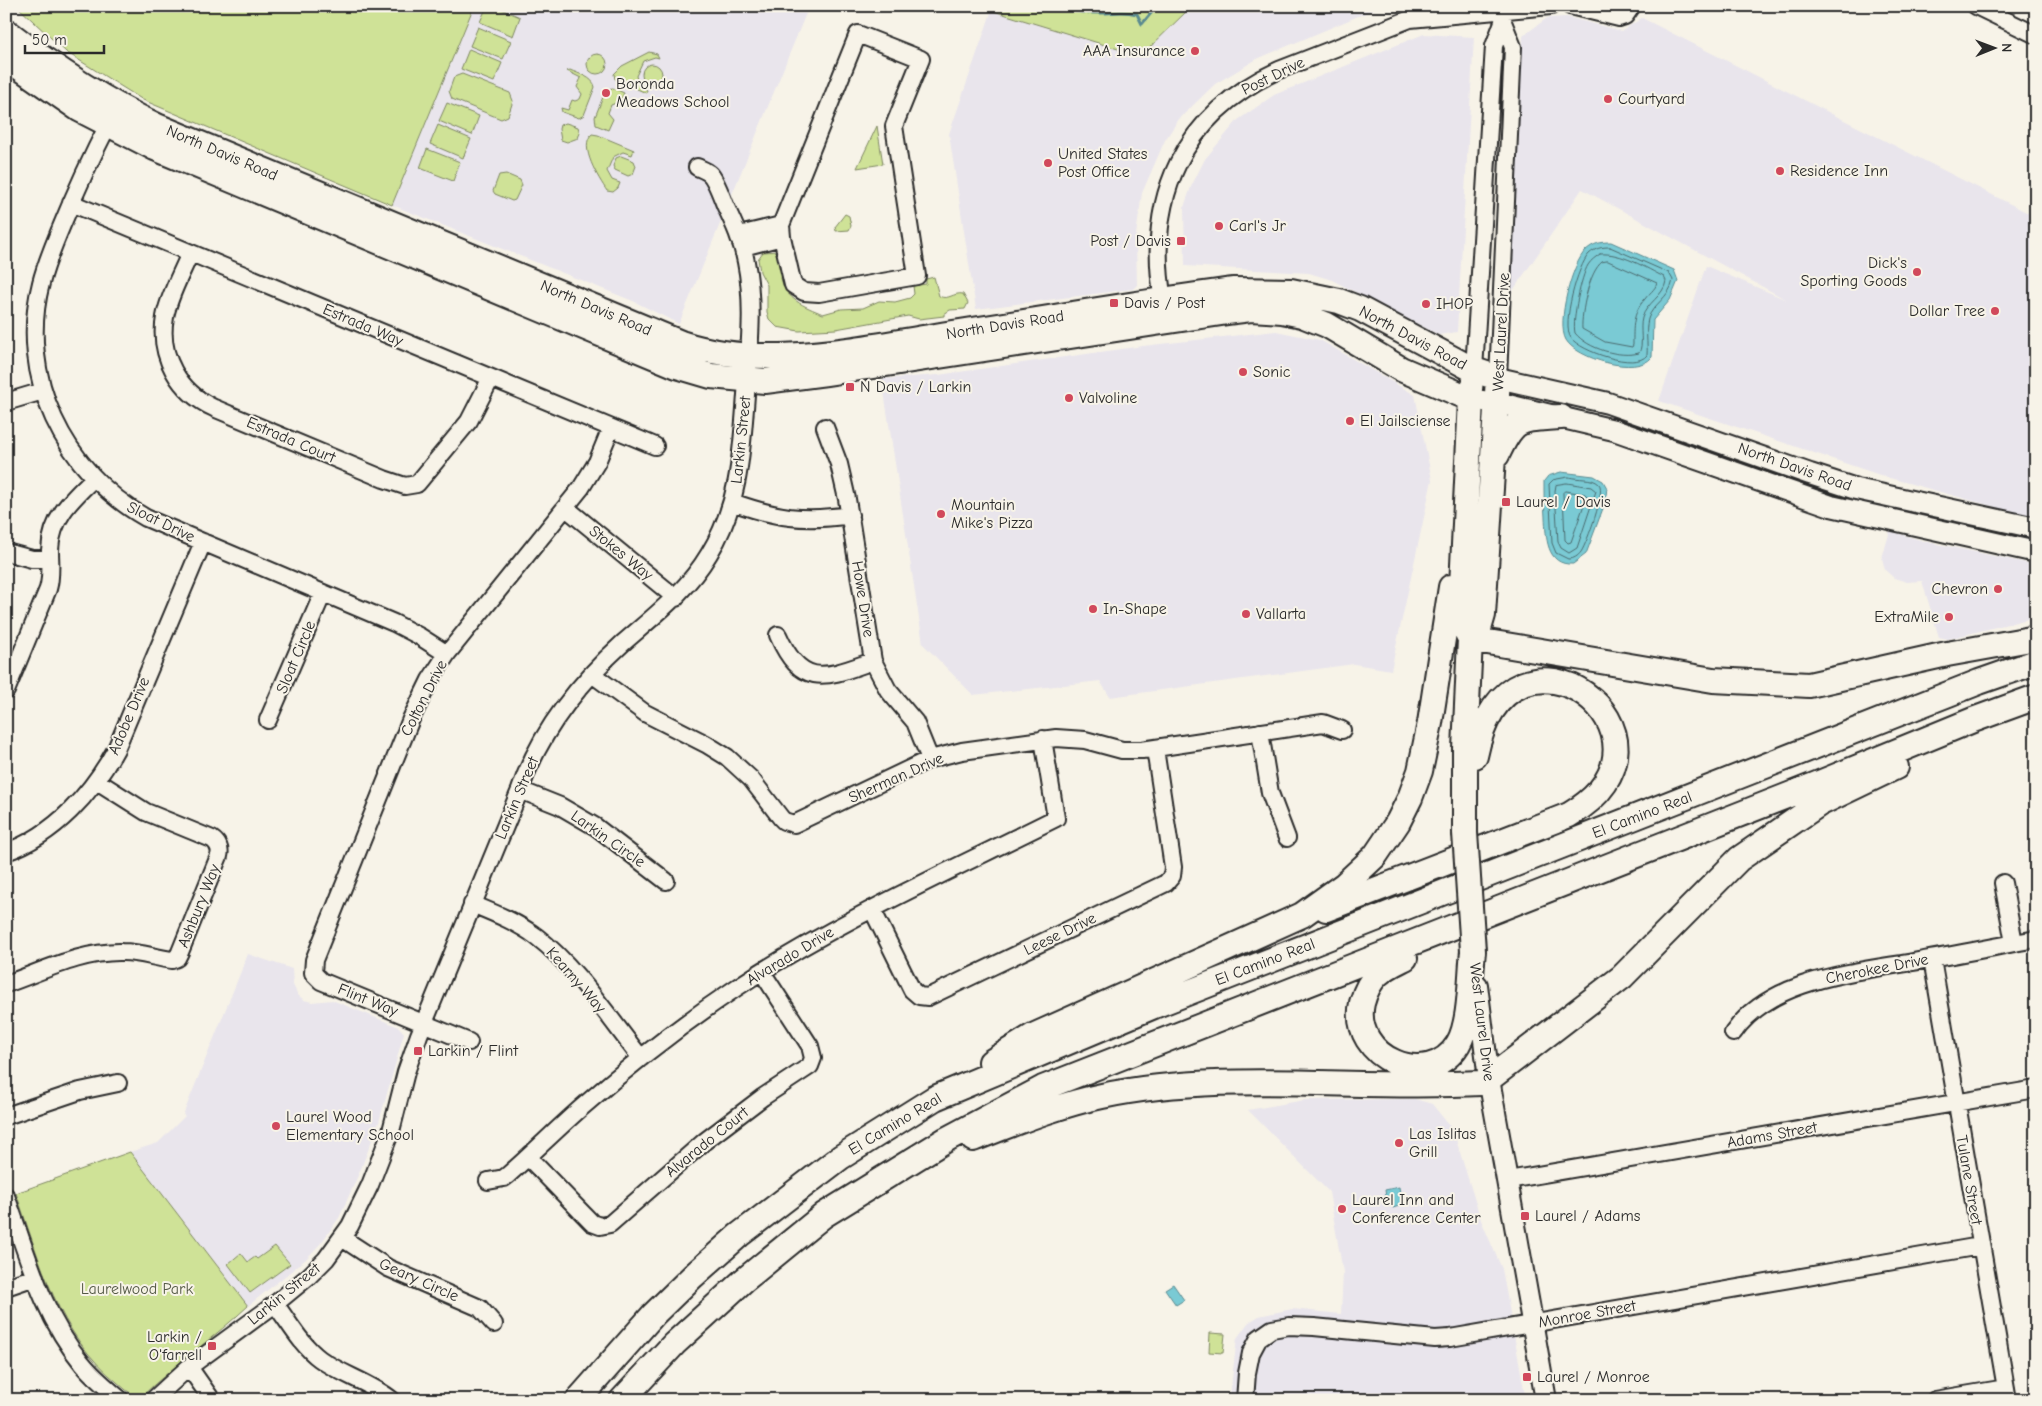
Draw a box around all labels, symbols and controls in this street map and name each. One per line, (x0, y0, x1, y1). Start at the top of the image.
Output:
scale bar (25, 22, 104, 54)
north arrow (1970, 22, 2020, 72)
text: 50 m (32, 31, 67, 49)
place label: AAA Insurance (1083, 42, 1185, 60)
text: N (1998, 43, 2015, 52)
marker: AAA Insurance (1189, 45, 1201, 57)
street label: Post Drive (1239, 53, 1307, 99)
place label: Boronda Meadows School (616, 75, 730, 111)
marker: Boronda Meadows School (600, 87, 612, 99)
place label: Courtyard (1618, 90, 1685, 108)
marker: Courtyard (1602, 93, 1614, 105)
street label: North Davis Road (164, 121, 280, 185)
place label: United States Post Office (1058, 145, 1148, 181)
marker: United States Post Office (1042, 157, 1054, 169)
place label: Residence Inn (1790, 162, 1888, 180)
marker: Residence Inn (1774, 165, 1786, 177)
place label: Carl's Jr (1229, 217, 1286, 235)
marker: Carl's Jr (1213, 220, 1225, 232)
place label: Post / Davis (1090, 232, 1171, 250)
marker: Post / Davis (1175, 235, 1187, 247)
place label: Dick's Sporting Goods (1800, 254, 1907, 290)
marker: Dick's Sporting Goods (1911, 266, 1923, 278)
street label: West Laurel Drive (1489, 272, 1513, 392)
street label: North Davis Road (538, 276, 654, 340)
place label: Davis / Post (1124, 294, 1205, 312)
place label: IHOP (1436, 295, 1473, 313)
marker: Davis / Post (1108, 297, 1120, 309)
marker: IHOP (1420, 298, 1432, 310)
street label: Estrada Way (320, 300, 407, 350)
street label: North Davis Road (1356, 302, 1470, 374)
place label: Dollar Tree (1909, 302, 1985, 320)
marker: Dollar Tree (1989, 305, 2001, 317)
street label: North Davis Road (945, 307, 1065, 343)
place label: Sonic (1253, 363, 1291, 381)
marker: Sonic (1237, 366, 1249, 378)
place label: N Davis / Larkin (860, 378, 971, 396)
marker: N Davis / Larkin (844, 381, 856, 393)
place label: Valvoline (1079, 389, 1137, 407)
marker: Valvoline (1063, 392, 1075, 404)
street label: Larkin Street (727, 395, 755, 485)
place label: El Jailsciense (1360, 412, 1451, 430)
street label: Estrada Court (244, 413, 338, 467)
marker: El Jailsciense (1344, 415, 1356, 427)
street label: North Davis Road (1736, 439, 1854, 495)
place label: Laurel / Davis (1516, 493, 1611, 511)
place label: Mountain Mike's Pizza (951, 496, 1033, 532)
marker: Laurel / Davis (1500, 496, 1512, 508)
street label: Sloat Drive (124, 498, 198, 546)
marker: Mountain Mike's Pizza (935, 508, 947, 520)
street label: Stokes Way (585, 522, 657, 585)
street label: Howe Drive (848, 560, 878, 638)
place label: Chevron (1932, 580, 1988, 598)
marker: Chevron (1992, 583, 2004, 595)
place label: In-Shape (1103, 600, 1167, 618)
marker: In-Shape (1087, 603, 1099, 615)
place label: Vallarta (1256, 605, 1306, 623)
marker: Vallarta (1240, 608, 1252, 620)
place label: ExtraMile (1874, 608, 1939, 626)
marker: ExtraMile (1943, 611, 1955, 623)
street label: Sloat Circle (273, 618, 319, 696)
street label: Colton Drive (397, 657, 451, 739)
street label: Adobe Drive (105, 674, 153, 758)
street label: Sherman Drive (846, 749, 946, 807)
street label: Larkin Street (492, 754, 543, 842)
street label: El Camino Real (1590, 788, 1694, 842)
street label: Larkin Circle (567, 807, 649, 871)
street label: Ashbury Way (174, 861, 224, 950)
street label: Leese Drive (1021, 909, 1099, 959)
street label: Alvarado Drive (743, 923, 837, 989)
street label: El Camino Real (1213, 935, 1317, 989)
street label: Kearny Way (543, 943, 610, 1017)
street label: Cherokee Drive (1824, 950, 1930, 988)
street label: West Laurel Drive (1466, 962, 1498, 1082)
street label: Flint Way (335, 980, 402, 1021)
place label: Larkin / Flint (428, 1042, 518, 1060)
marker: Larkin / Flint (412, 1045, 424, 1057)
street label: El Camino Real (845, 1089, 945, 1159)
street label: Alvarado Court (662, 1103, 752, 1181)
place label: Laurel Wood Elementary School (286, 1108, 414, 1144)
street label: Adams Street (1725, 1118, 1819, 1152)
marker: Laurel Wood Elementary School (270, 1120, 282, 1132)
place label: Las Islitas Grill (1409, 1125, 1476, 1161)
street label: Tulane Street (1952, 1134, 1986, 1227)
marker: Las Islitas Grill (1393, 1137, 1405, 1149)
place label: Laurel Inn and Conference Center (1352, 1191, 1481, 1227)
marker: Laurel Inn and Conference Center (1336, 1203, 1348, 1215)
place label: Laurel / Adams (1535, 1207, 1641, 1225)
marker: Laurel / Adams (1519, 1210, 1531, 1222)
street label: Geary Circle (376, 1254, 462, 1306)
street label: Larkin Street (244, 1259, 324, 1329)
park label: Laurelwood Park (81, 1280, 193, 1298)
street label: Monroe Street (1537, 1296, 1638, 1331)
place label: Larkin / O'farrell (147, 1328, 202, 1364)
marker: Larkin / O'farrell (206, 1340, 218, 1352)
place label: Laurel / Monroe (1537, 1368, 1650, 1386)
marker: Laurel / Monroe (1521, 1371, 1533, 1383)

